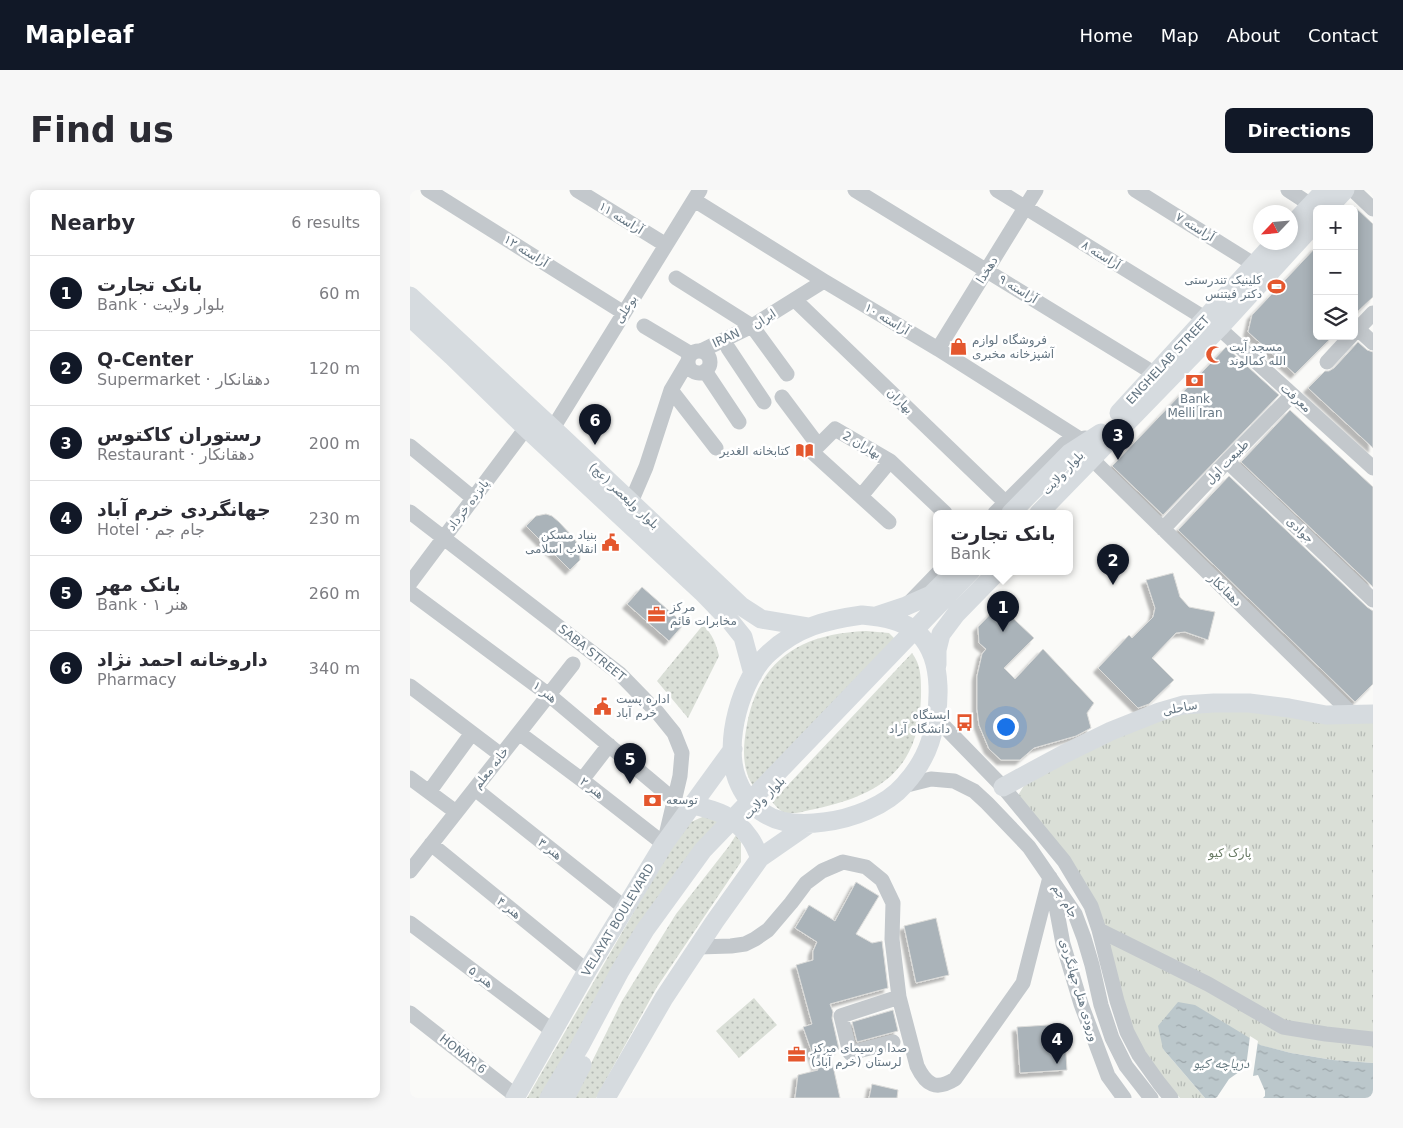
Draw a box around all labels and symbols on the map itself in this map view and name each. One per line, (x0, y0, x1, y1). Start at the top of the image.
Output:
street label: آراسته ۱۱ (596, 198, 647, 238)
north arrow (1253, 205, 1298, 250)
street label: آراسته ۷ (1173, 209, 1218, 245)
street label: ۱۲ آراسته (501, 231, 552, 271)
street label: آراسته ۸ (1079, 237, 1124, 273)
street label: دهخدا (973, 254, 1001, 286)
street label: آراسته ۹ (996, 271, 1041, 307)
place label: کلینیک تندرستی دکتر فیتنس (1184, 273, 1262, 302)
sports icon: کلینیک تندرستی دکتر فیتنس (1266, 277, 1286, 297)
street label: بوعلی (612, 292, 641, 326)
street label: آراسته ۱۰ (862, 299, 913, 339)
street label: ایران (750, 306, 779, 333)
street label: ENGHELAB STREET (1124, 313, 1213, 407)
street label: IRAN (710, 326, 742, 350)
place label: فروشگاه لوازم آشپزخانه مخبری (972, 333, 1055, 362)
shop icon: فروشگاه لوازم آشپزخانه مخبری (948, 337, 968, 357)
place label: مسجد آیت الله کمالوند (1229, 339, 1286, 369)
mosque icon: مسجد آیت الله کمالوند (1205, 344, 1225, 364)
bank icon: Bank Melli Iran (1185, 370, 1205, 390)
street label: معرفت (1277, 381, 1314, 416)
street label: بهاران (883, 385, 916, 417)
place label: Bank Melli Iran (1168, 392, 1222, 420)
pin: 6 (579, 404, 611, 445)
pin: 3 (1102, 419, 1134, 460)
street label: بهاران 2 (840, 428, 884, 462)
street label: طبیعت اول (1203, 437, 1252, 488)
library icon: کتابخانه الغدیر (794, 441, 814, 461)
place label: کتابخانه الغدیر (719, 444, 790, 459)
street label: بلوار ولایت (1039, 448, 1087, 498)
street label: بلوار ولیعصر (عج) (585, 460, 662, 533)
street label: پانزده خرداد (444, 477, 493, 534)
street label: جوادی (1283, 514, 1316, 547)
place label: بنیاد مسکن انقلاب اسلامی (525, 528, 597, 556)
public building icon: بنیاد مسکن انقلاب اسلامی (601, 532, 621, 552)
pin: 2 (1097, 544, 1129, 585)
street label: دهقانکار (1204, 570, 1245, 610)
pin: 1 (987, 591, 1019, 632)
place label: مرکز مخابرات قائم (669, 600, 737, 629)
office icon: مرکز مخابرات قائم (646, 604, 666, 624)
street label: SABA STREET (556, 622, 629, 685)
street label: هنر ۱ (529, 678, 560, 707)
place label: اداره پست خرم آباد (616, 692, 670, 721)
public building icon: اداره پست خرم آباد (592, 696, 612, 716)
street label: ساحلی (1161, 698, 1199, 718)
place label: ایستگاه دانشگاه آزاد (889, 708, 950, 737)
bus stop icon: ایستگاه دانشگاه آزاد (954, 712, 974, 732)
your location (993, 714, 1019, 740)
pin: 5 (614, 743, 646, 784)
street label: خانه معلم (470, 744, 512, 792)
street label: هنر ۲ (576, 774, 607, 803)
street label: بلوار ولایت (740, 774, 789, 823)
bank icon: توسعه (642, 790, 662, 810)
place label: توسعه (666, 793, 698, 808)
street label: هنر ۳ (534, 835, 565, 864)
park label: پارک کیو (1208, 846, 1251, 861)
street label: VELAYAT BOULEVARD (579, 861, 657, 979)
street label: جام جم (1049, 881, 1081, 921)
street label: هنر ۴ (494, 894, 524, 923)
street label: ورودی هتل جهانگردی (1056, 937, 1101, 1043)
street label: هنر ۵ (465, 963, 496, 991)
pin: 4 (1041, 1023, 1073, 1064)
street label: HONAR 6 (437, 1031, 489, 1077)
place label: صدا و سیمای مرکز لرستان (خرم آباد) (810, 1041, 907, 1070)
office icon: صدا و سیمای مرکز لرستان (خرم آباد) (787, 1045, 807, 1065)
water label: دریاچه کیو (1192, 1055, 1250, 1072)

